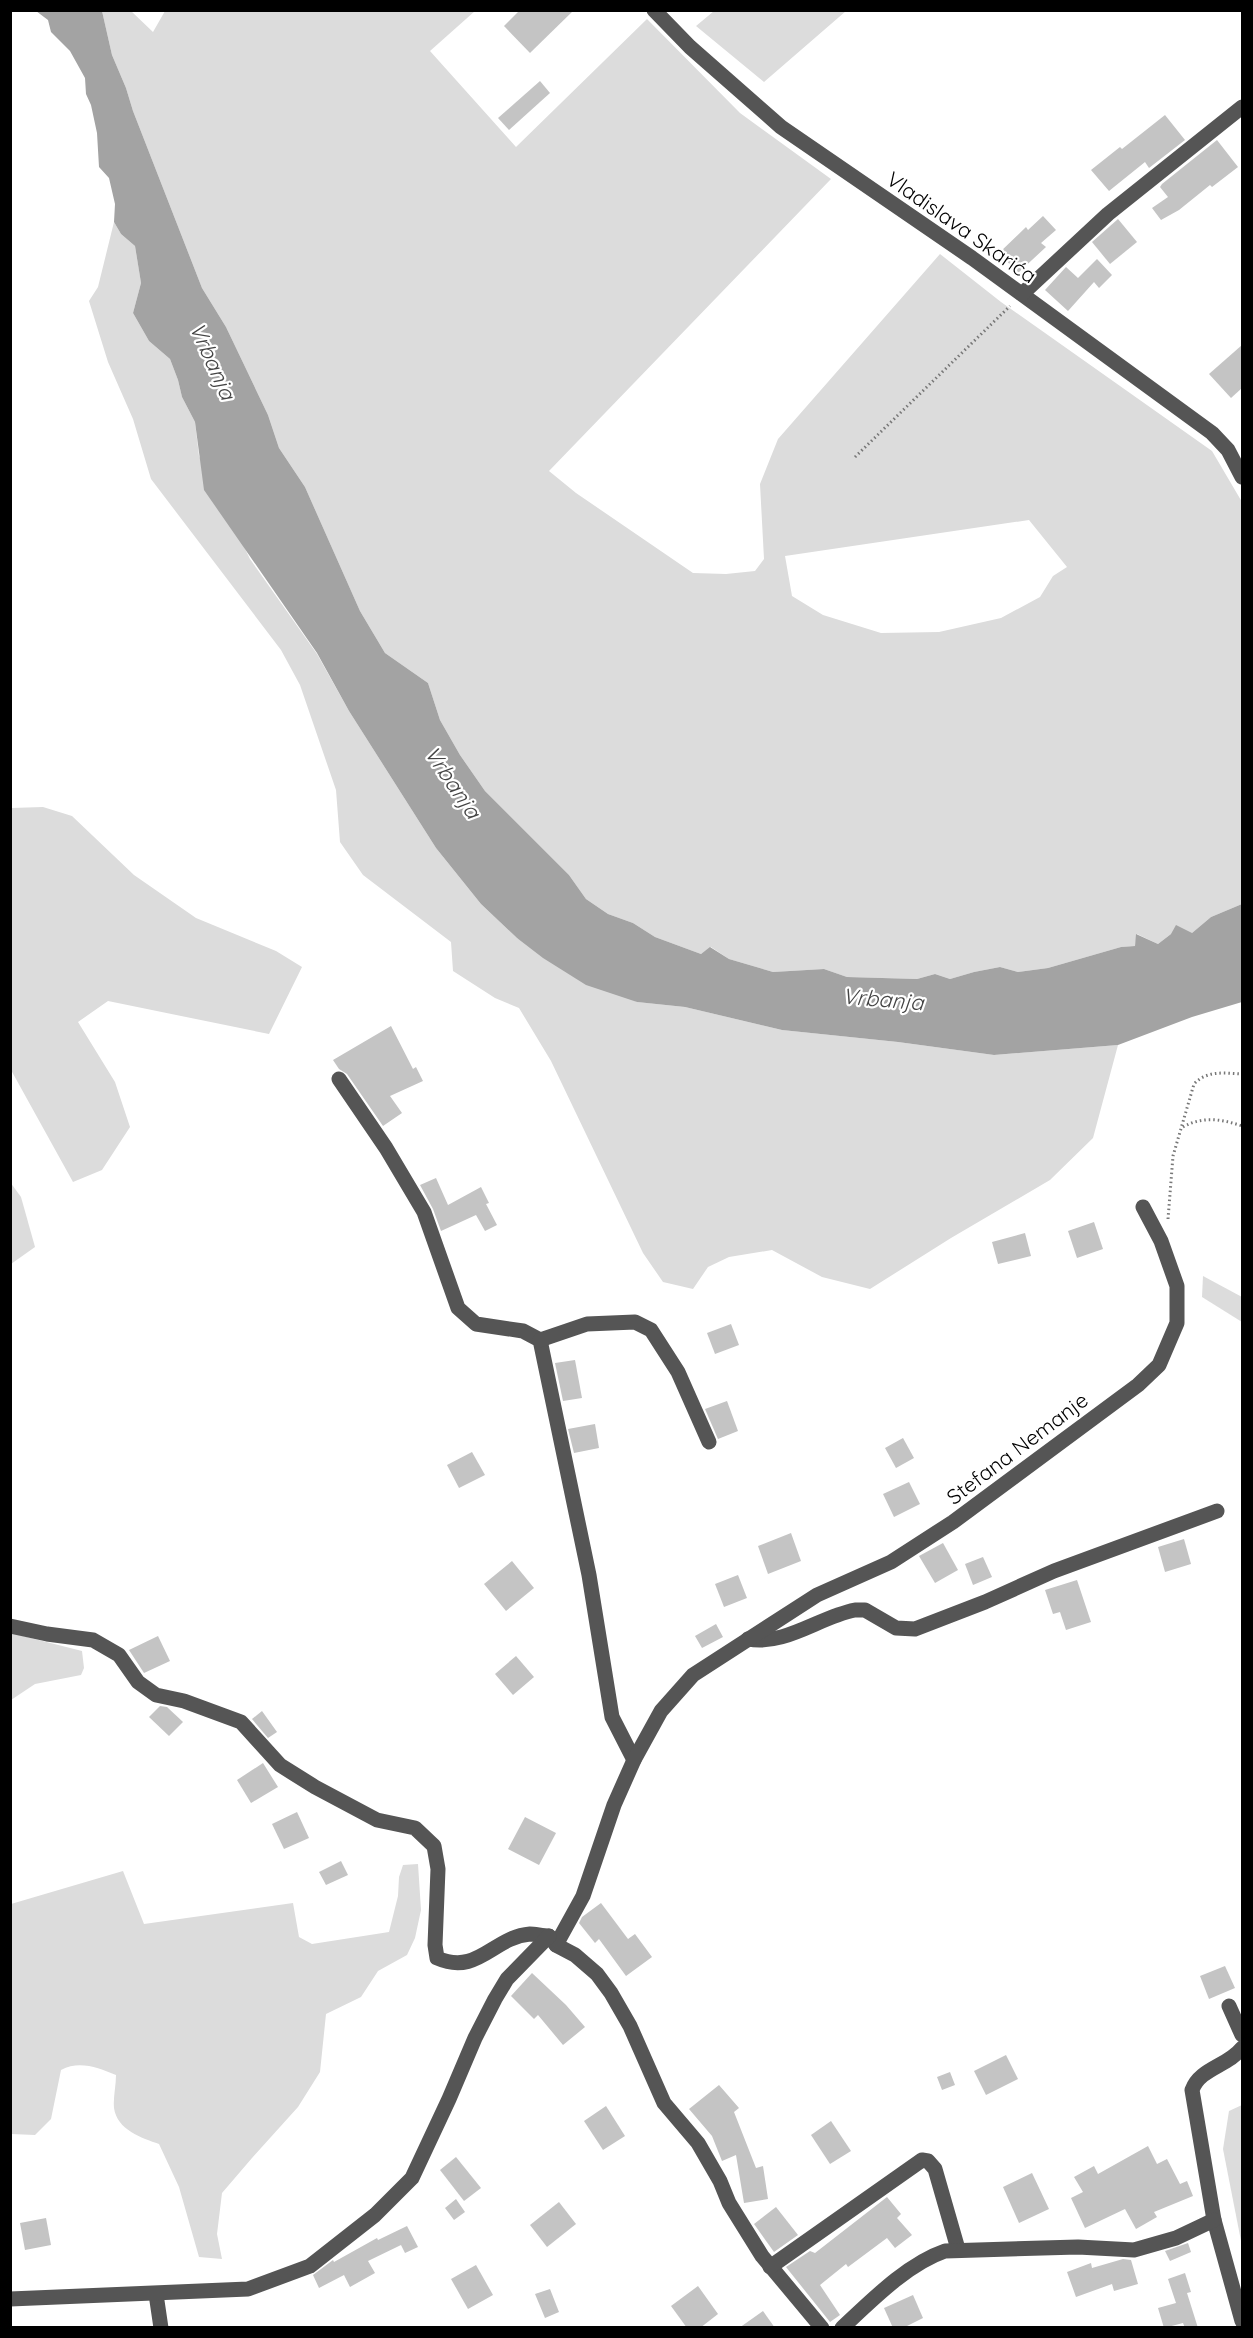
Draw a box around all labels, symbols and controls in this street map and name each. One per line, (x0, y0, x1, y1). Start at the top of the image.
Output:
street label: Vladislava Skarića (882, 166, 1042, 288)
water label: Vrbanja (184, 318, 243, 405)
water label: Vrbanja (419, 740, 488, 825)
water label: Vrbanja (841, 982, 926, 1017)
street label: Stefana Nemanje (941, 1386, 1093, 1510)

